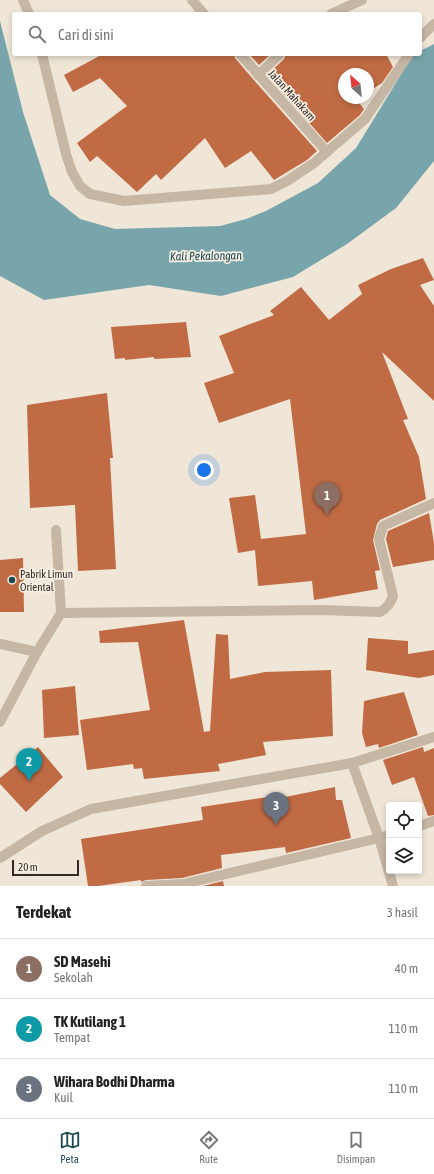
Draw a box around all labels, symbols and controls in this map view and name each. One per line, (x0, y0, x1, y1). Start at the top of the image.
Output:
search box (12, 12, 422, 56)
icon: search (26, 23, 48, 45)
text: Cari di sini (58, 26, 114, 43)
street label: Jalan Mahakam (266, 67, 318, 123)
north arrow (338, 68, 374, 104)
water label: Kali Pekalongan (170, 248, 242, 264)
your location (194, 460, 214, 480)
pin: 1 (314, 482, 340, 515)
place label: Pabrik Limun Oriental (20, 568, 73, 593)
marker: Pabrik Limun Oriental (7, 575, 17, 585)
pin: 2 (16, 748, 42, 781)
pin: 3 (263, 792, 289, 825)
map controls (386, 802, 422, 874)
button: locate (386, 802, 422, 838)
button: layers (386, 838, 422, 874)
scale bar (12, 858, 79, 877)
text: 20 m (18, 861, 38, 873)
text: Terdekat (16, 902, 71, 922)
text: 3 hasil (387, 905, 418, 920)
text: SD Masehi (54, 953, 111, 970)
text: 1 (26, 961, 32, 976)
text: 40 m (395, 961, 418, 976)
text: Sekolah (54, 970, 93, 985)
text: TK Kutilang 1 (54, 1013, 126, 1030)
text: 2 (26, 1021, 32, 1036)
text: 110 m (389, 1021, 418, 1036)
text: Tempat (54, 1030, 90, 1045)
text: Wihara Bodhi Dharma (54, 1073, 175, 1090)
text: 3 (26, 1081, 32, 1096)
text: 110 m (389, 1081, 418, 1096)
text: Kuil (54, 1090, 73, 1105)
tab: Peta (59, 1129, 81, 1165)
tab: Rute (198, 1129, 220, 1165)
tab: Disimpan (337, 1129, 375, 1165)

